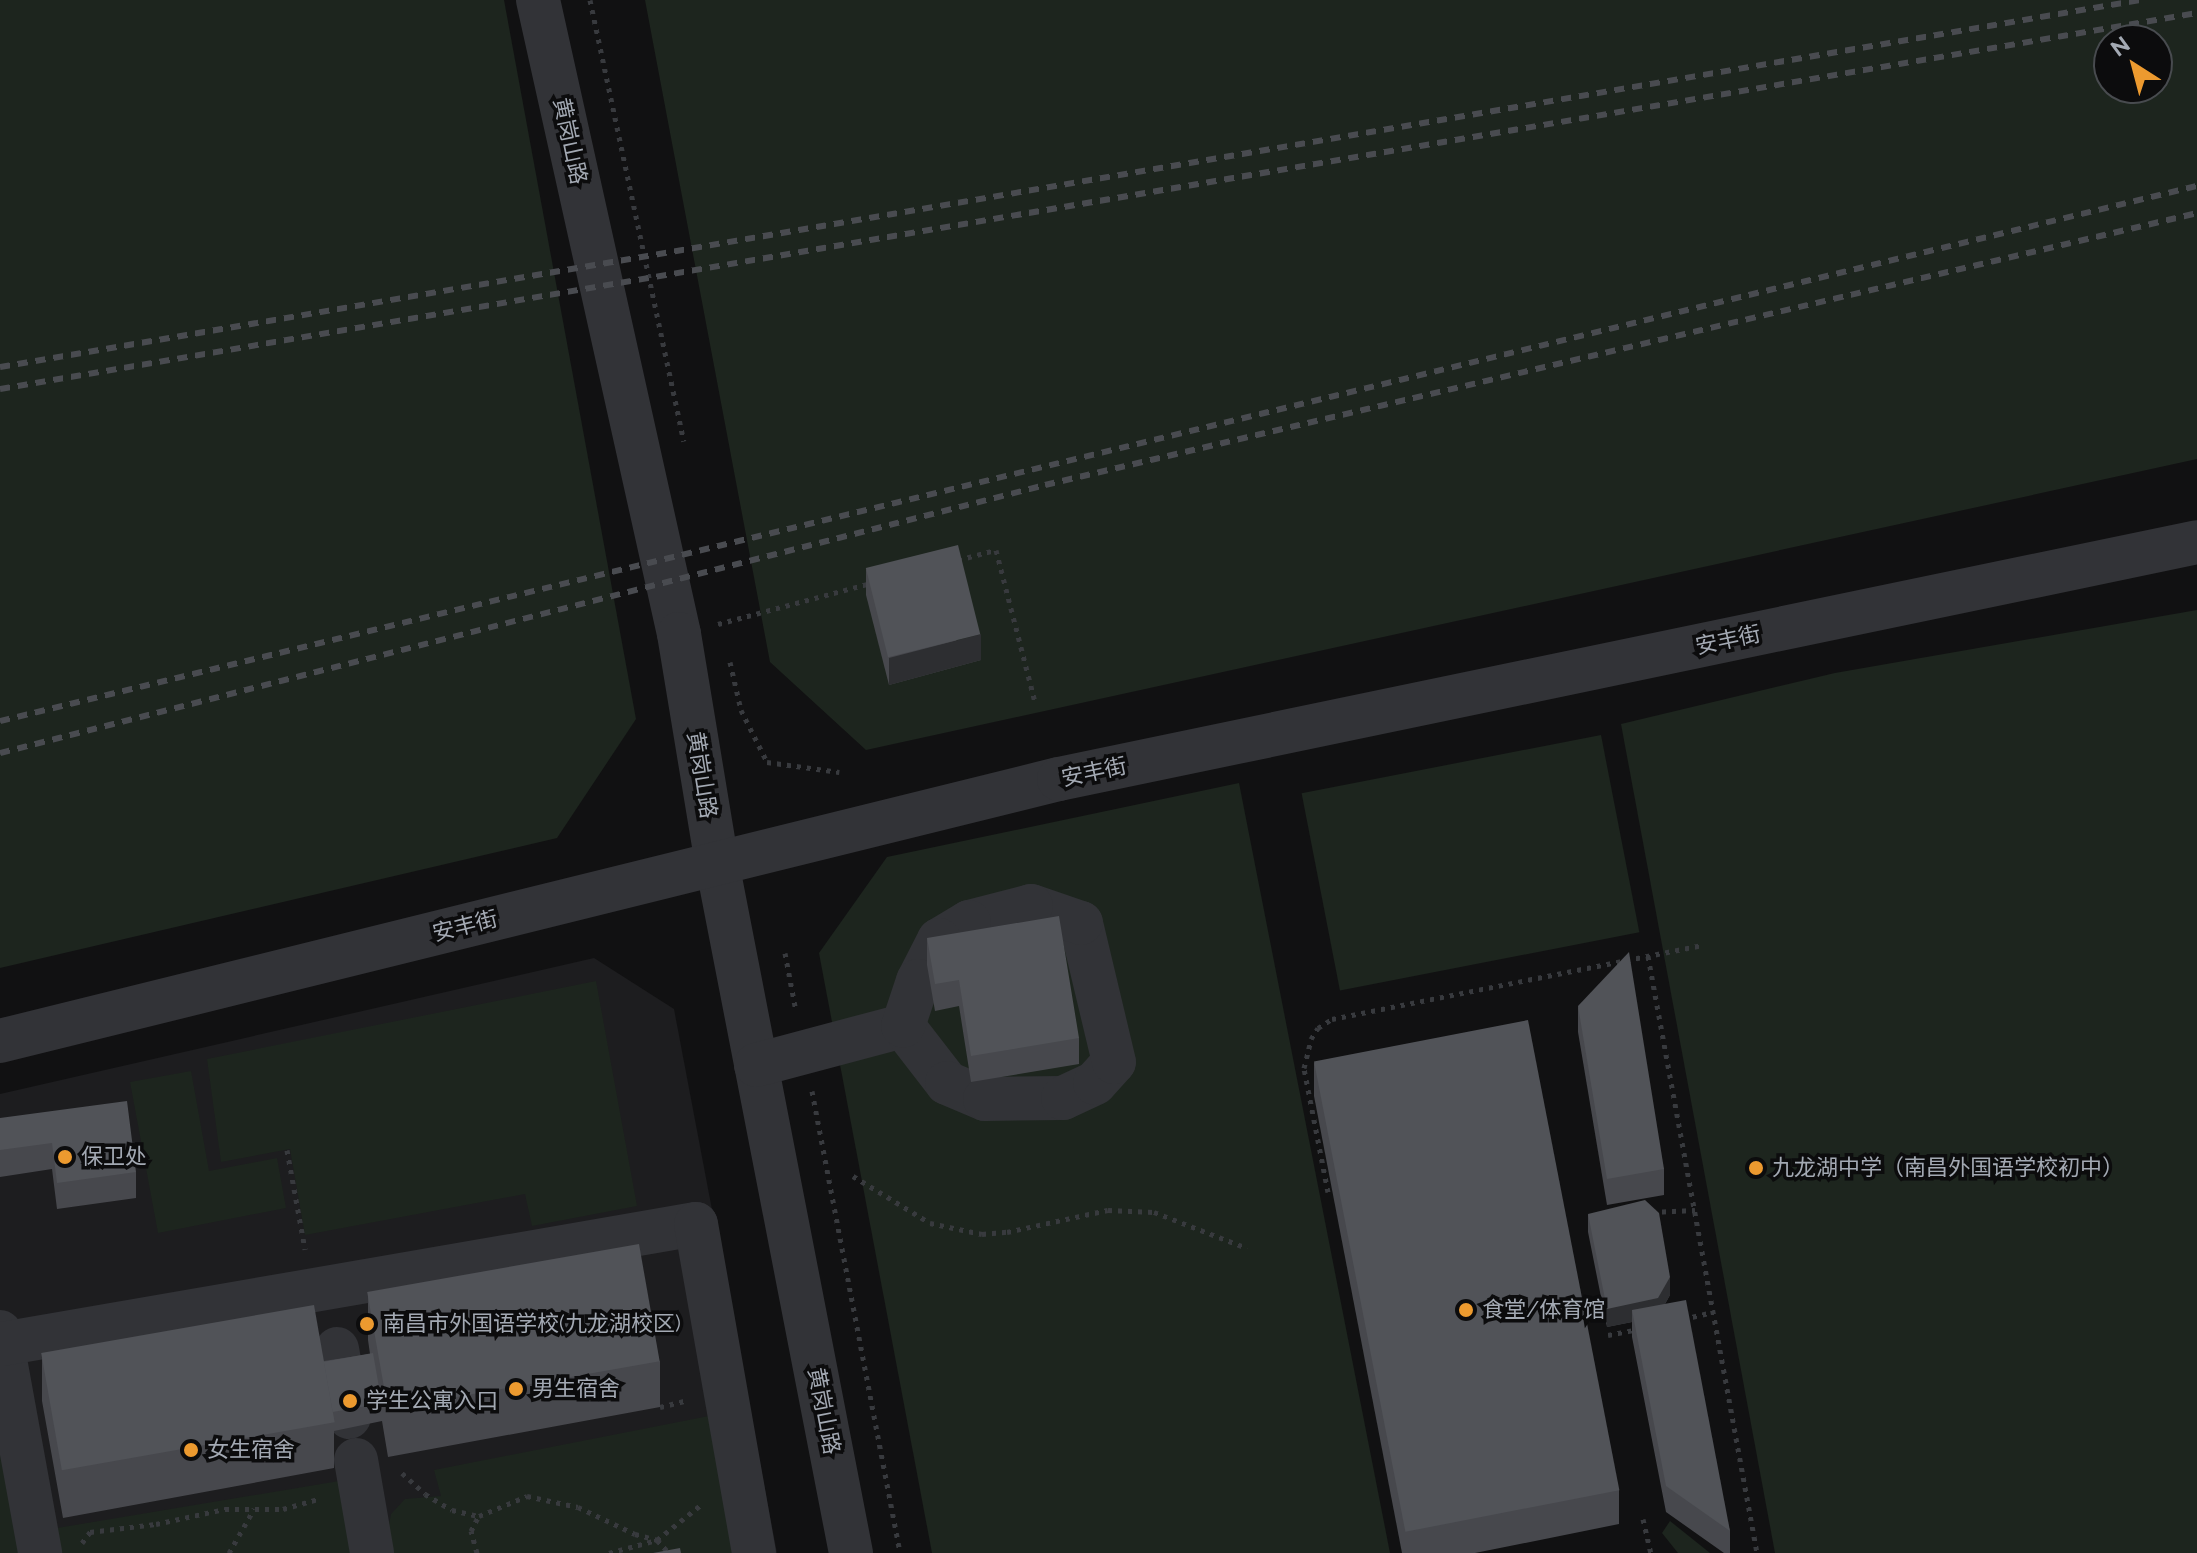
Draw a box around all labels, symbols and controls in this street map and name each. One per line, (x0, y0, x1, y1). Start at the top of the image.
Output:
north arrow (2093, 24, 2173, 104)
text: N (2106, 31, 2134, 62)
street label: 黄岗山路 (548, 95, 592, 187)
street label: 安丰街 (1693, 620, 1763, 660)
street label: 黄岗山路 (682, 729, 722, 821)
street label: 安丰街 (1059, 752, 1129, 792)
street label: 安丰街 (430, 905, 500, 947)
place label: 保卫处 (81, 1144, 147, 1170)
marker: 保卫处 (56, 1148, 74, 1166)
place label: 九龙湖中学（南昌外国语学校初中） (1772, 1155, 2124, 1181)
marker: 九龙湖中学（南昌外国语学校初中） (1747, 1159, 1765, 1177)
place label: 食堂/体育馆 (1482, 1297, 1605, 1323)
marker: 食堂/体育馆 (1457, 1301, 1475, 1319)
place label: 南昌市外国语学校(九龙湖校区) (383, 1311, 681, 1337)
marker: 南昌市外国语学校(九龙湖校区) (358, 1315, 376, 1333)
street label: 黄岗山路 (803, 1365, 845, 1457)
place label: 男生宿舍 (532, 1376, 620, 1402)
marker: 男生宿舍 (507, 1380, 525, 1398)
place label: 学生公寓入口 (366, 1388, 498, 1414)
marker: 学生公寓入口 (341, 1392, 359, 1410)
place label: 女生宿舍 (207, 1437, 295, 1463)
marker: 女生宿舍 (182, 1441, 200, 1459)

